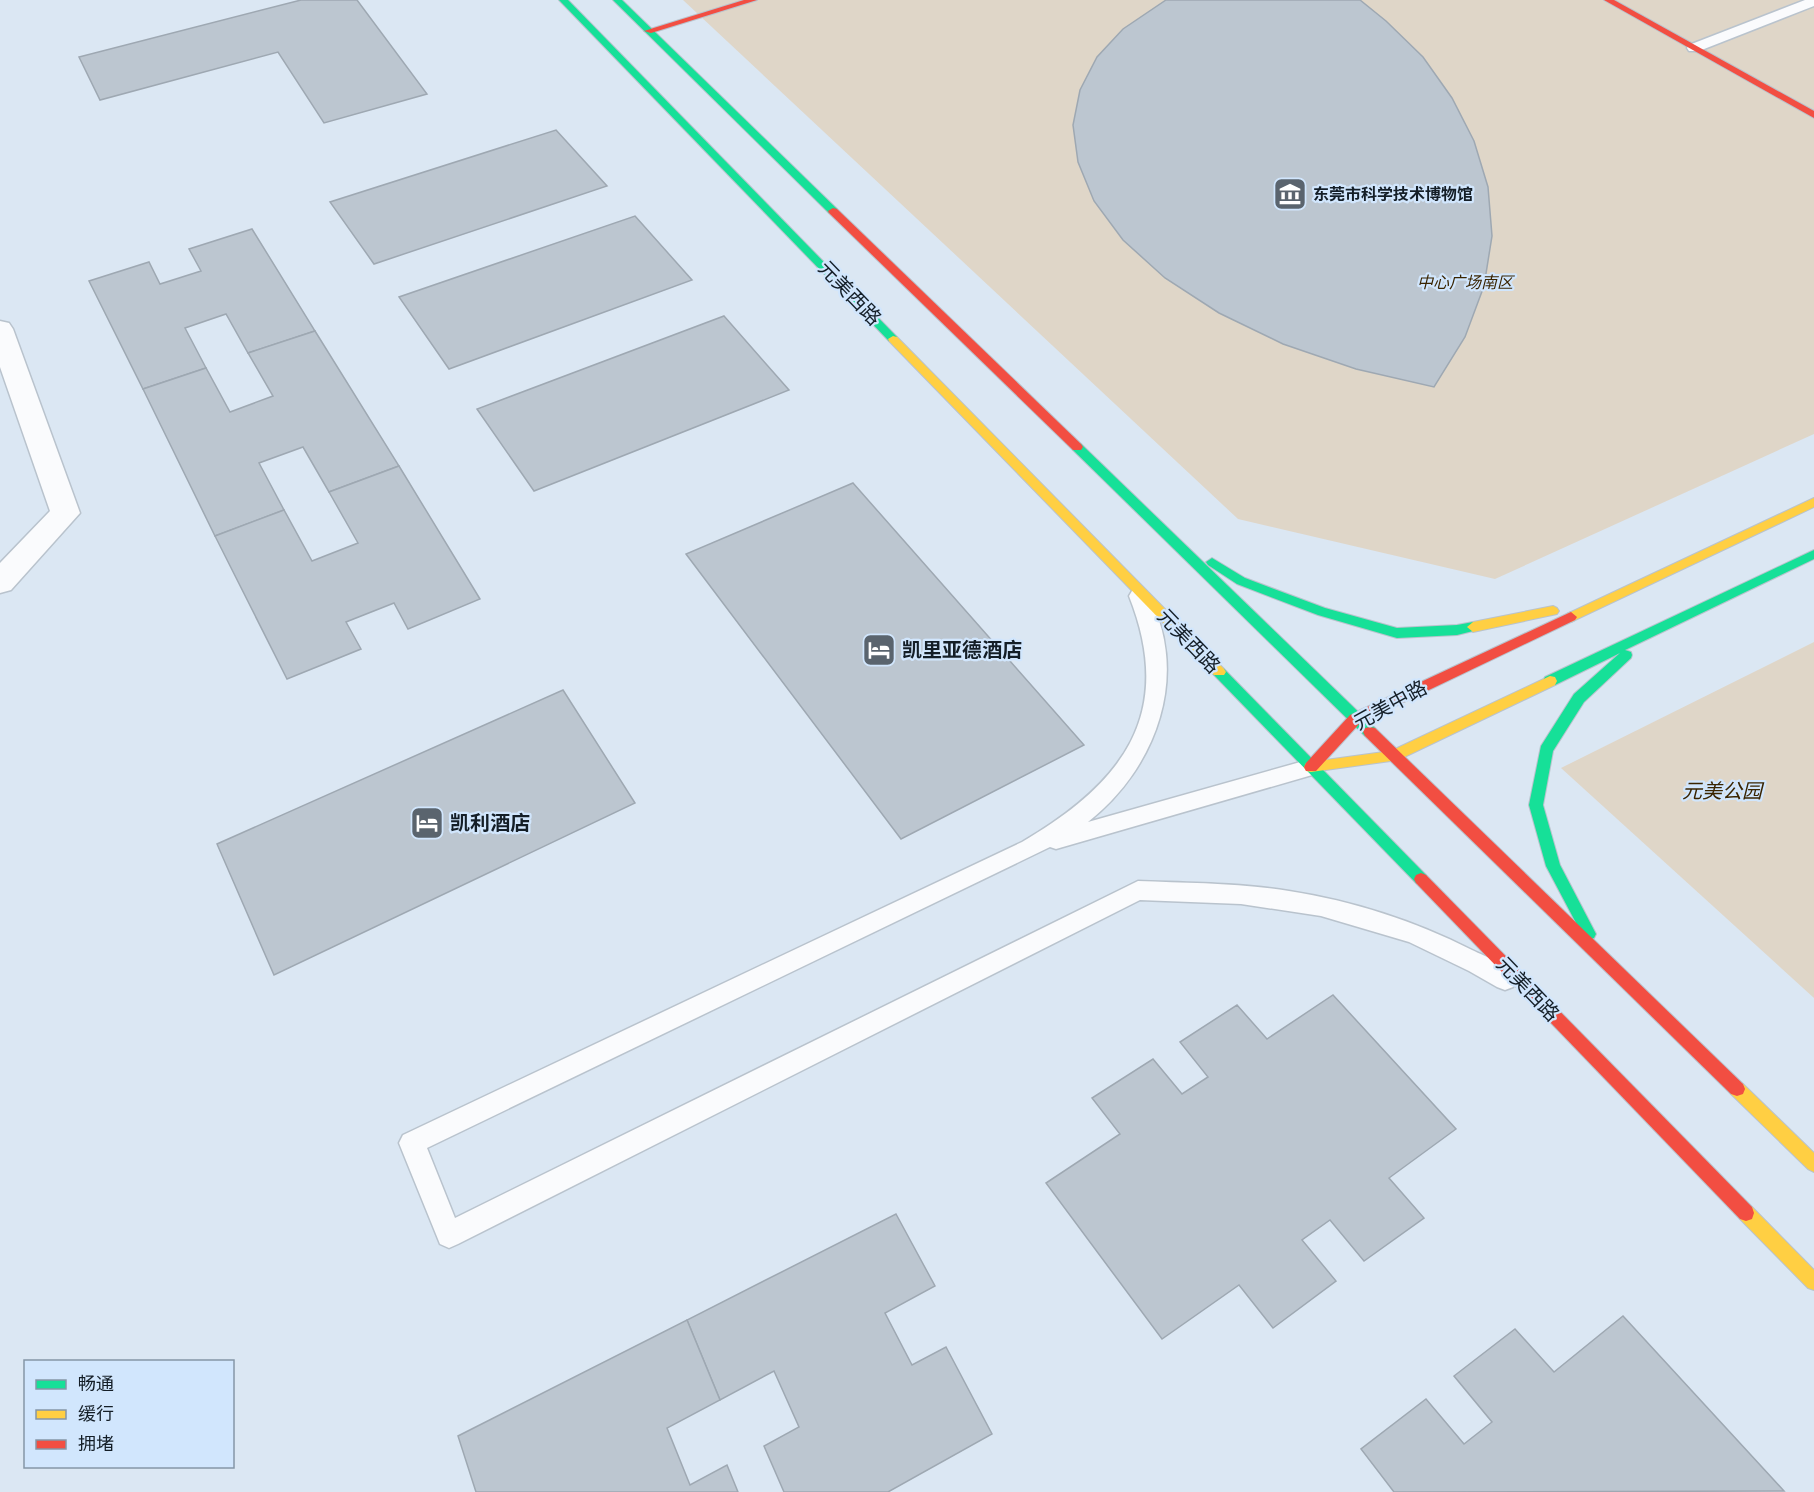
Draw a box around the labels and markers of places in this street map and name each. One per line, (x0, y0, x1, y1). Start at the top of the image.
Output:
museum icon: 东莞市科学技术博物馆 (1272, 176, 1308, 212)
place label: 东莞市科学技术博物馆 (1313, 185, 1473, 204)
hotel icon: 凯里亚德酒店 (861, 632, 897, 668)
place label: 凯里亚德酒店 (902, 638, 1022, 662)
hotel icon: 凯利酒店 (409, 805, 445, 841)
place label: 凯利酒店 (450, 811, 530, 835)

